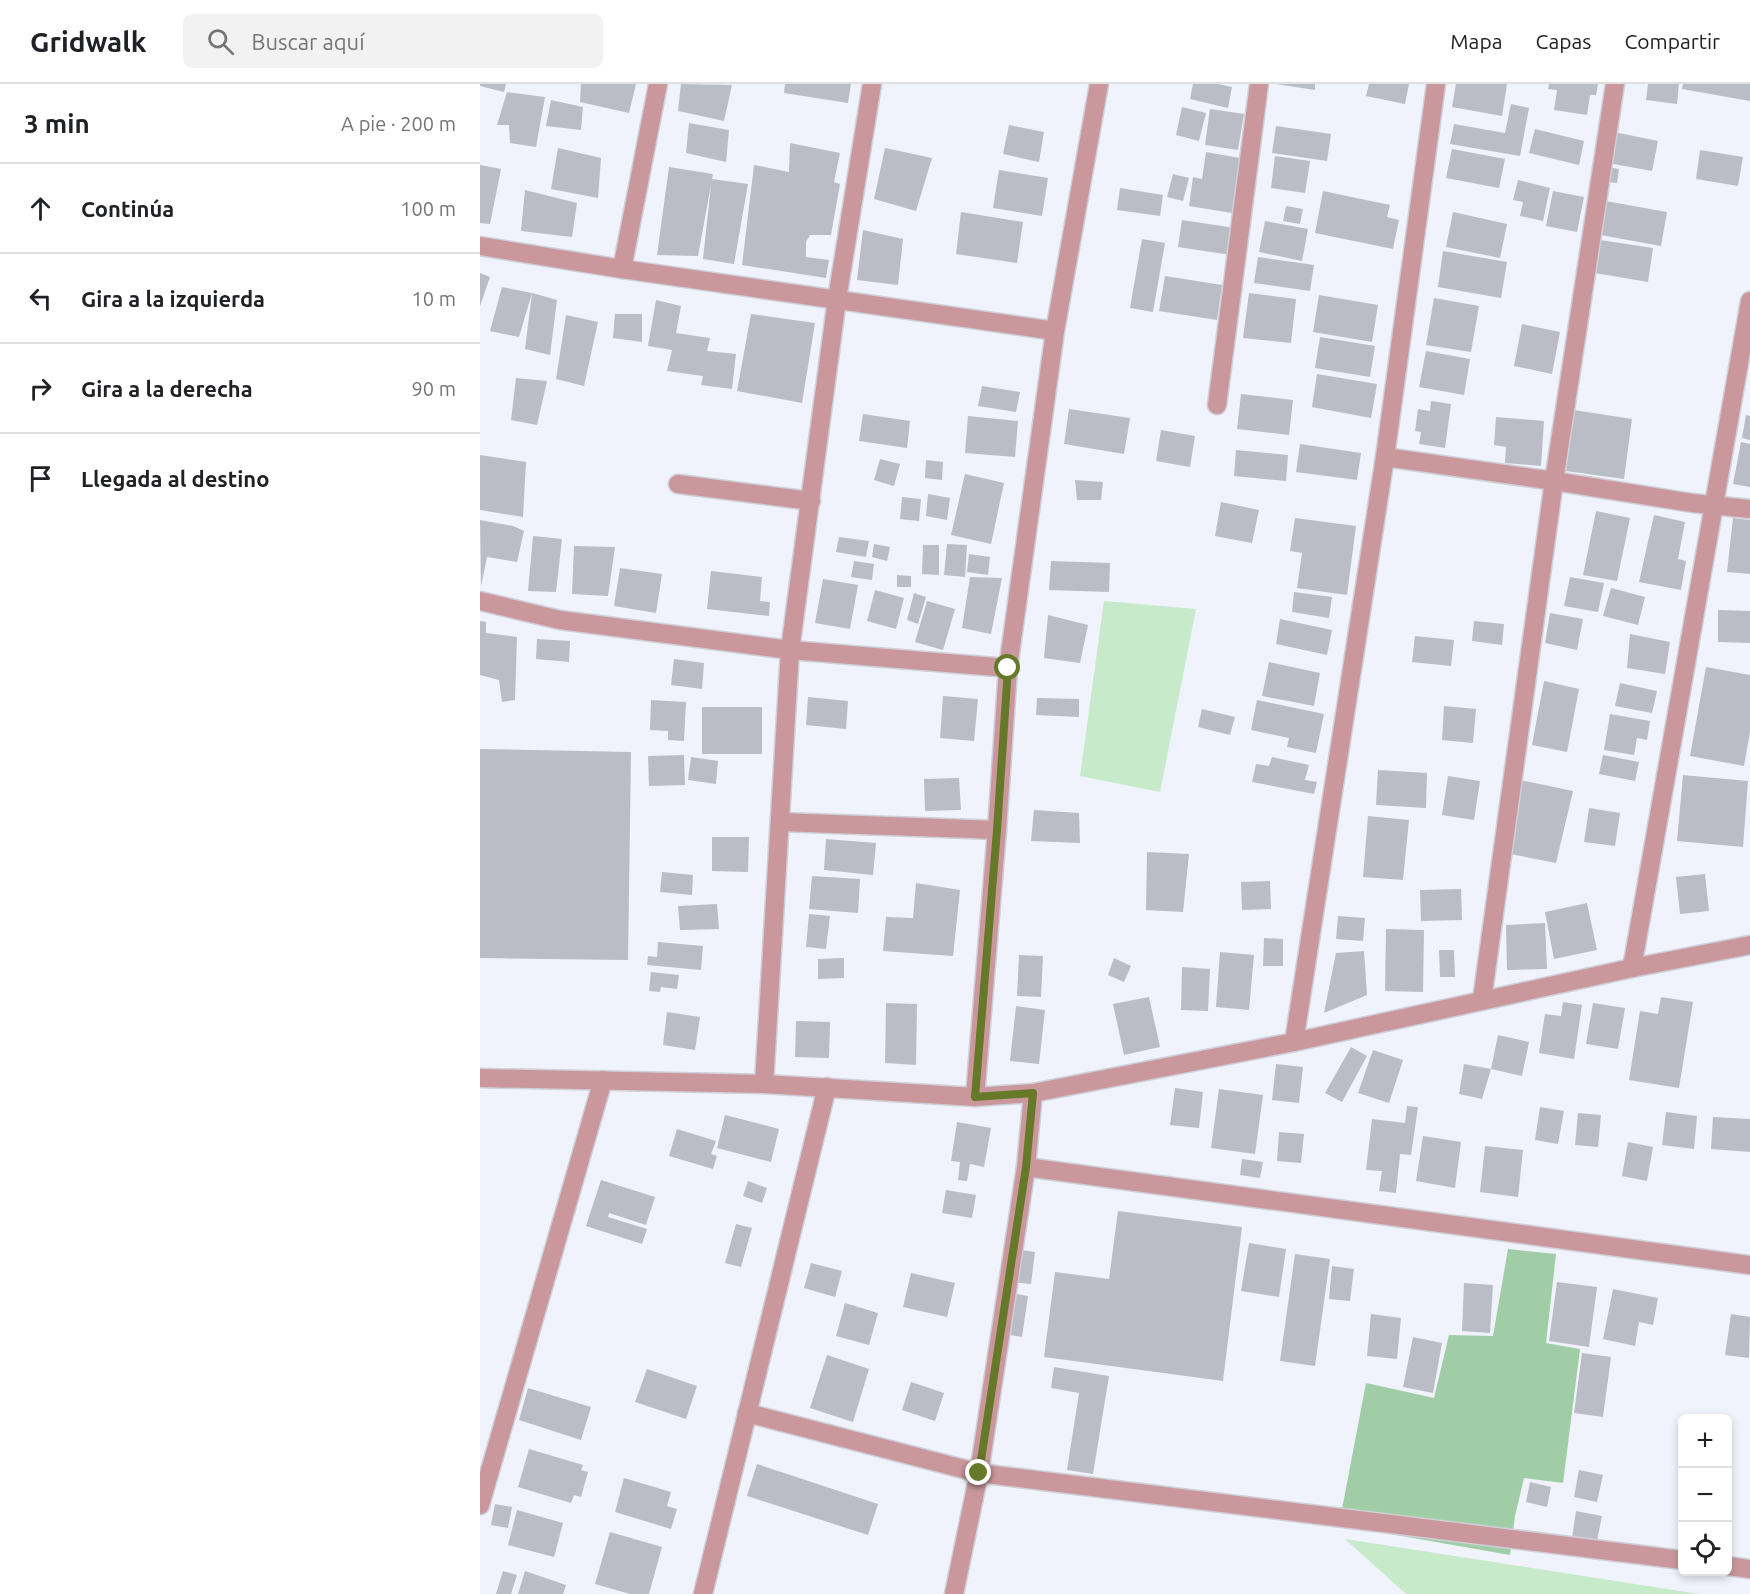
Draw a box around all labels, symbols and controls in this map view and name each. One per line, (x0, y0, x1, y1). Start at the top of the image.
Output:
search box (183, 14, 603, 68)
icon: search (204, 25, 237, 58)
text: Gridwalk (30, 26, 147, 57)
text: Buscar aquí (252, 29, 365, 54)
text: Mapa (1450, 29, 1502, 53)
text: Capas (1535, 29, 1591, 53)
text: Compartir (1624, 29, 1720, 53)
text: 3 min (24, 109, 90, 138)
text: A pie · 200 m (341, 112, 456, 135)
icon: ahead (24, 192, 57, 225)
text: Continúa (81, 196, 174, 221)
text: 100 m (400, 197, 456, 220)
icon: left (24, 282, 57, 315)
text: Gira a la izquierda (81, 286, 265, 311)
text: 10 m (412, 287, 456, 310)
icon: right (24, 372, 57, 405)
text: Gira a la derecha (81, 376, 253, 401)
text: 90 m (412, 377, 456, 400)
icon: arrive (24, 462, 57, 495)
text: Llegada al destino (81, 466, 269, 491)
route start (994, 654, 1020, 680)
map controls (1678, 1414, 1732, 1576)
button: + (1678, 1414, 1732, 1468)
route end (965, 1459, 991, 1485)
button: − (1678, 1468, 1732, 1522)
button: locate (1678, 1522, 1732, 1576)

